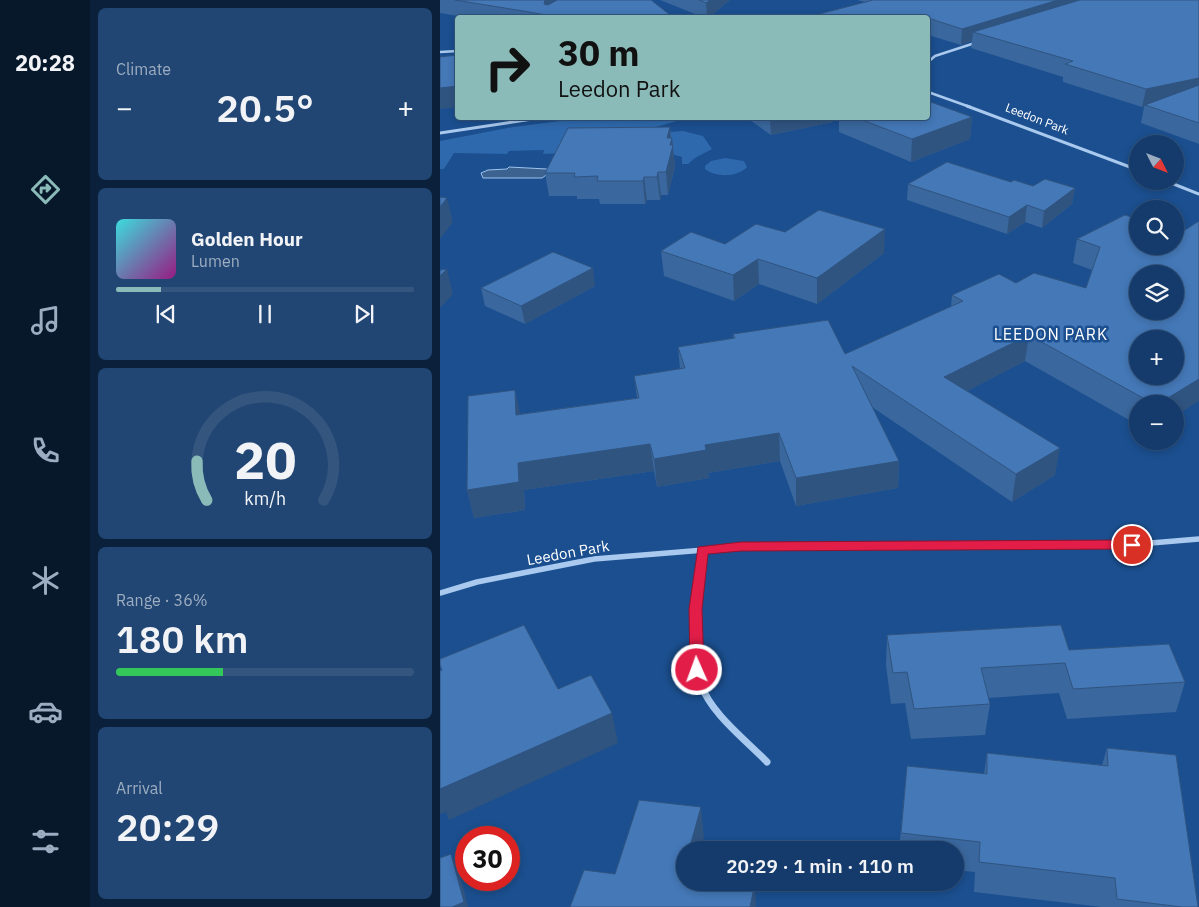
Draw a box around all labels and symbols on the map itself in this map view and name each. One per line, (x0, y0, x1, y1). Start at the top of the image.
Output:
street label: Leedon Park (1003, 100, 1072, 138)
north arrow (1129, 135, 1184, 190)
district label: LEEDON PARK (994, 324, 1108, 344)
pin (1111, 524, 1153, 566)
street label: Leedon Park (525, 536, 611, 569)
position arrow (670, 643, 722, 695)
speed limit sign: 30 (455, 826, 520, 891)

